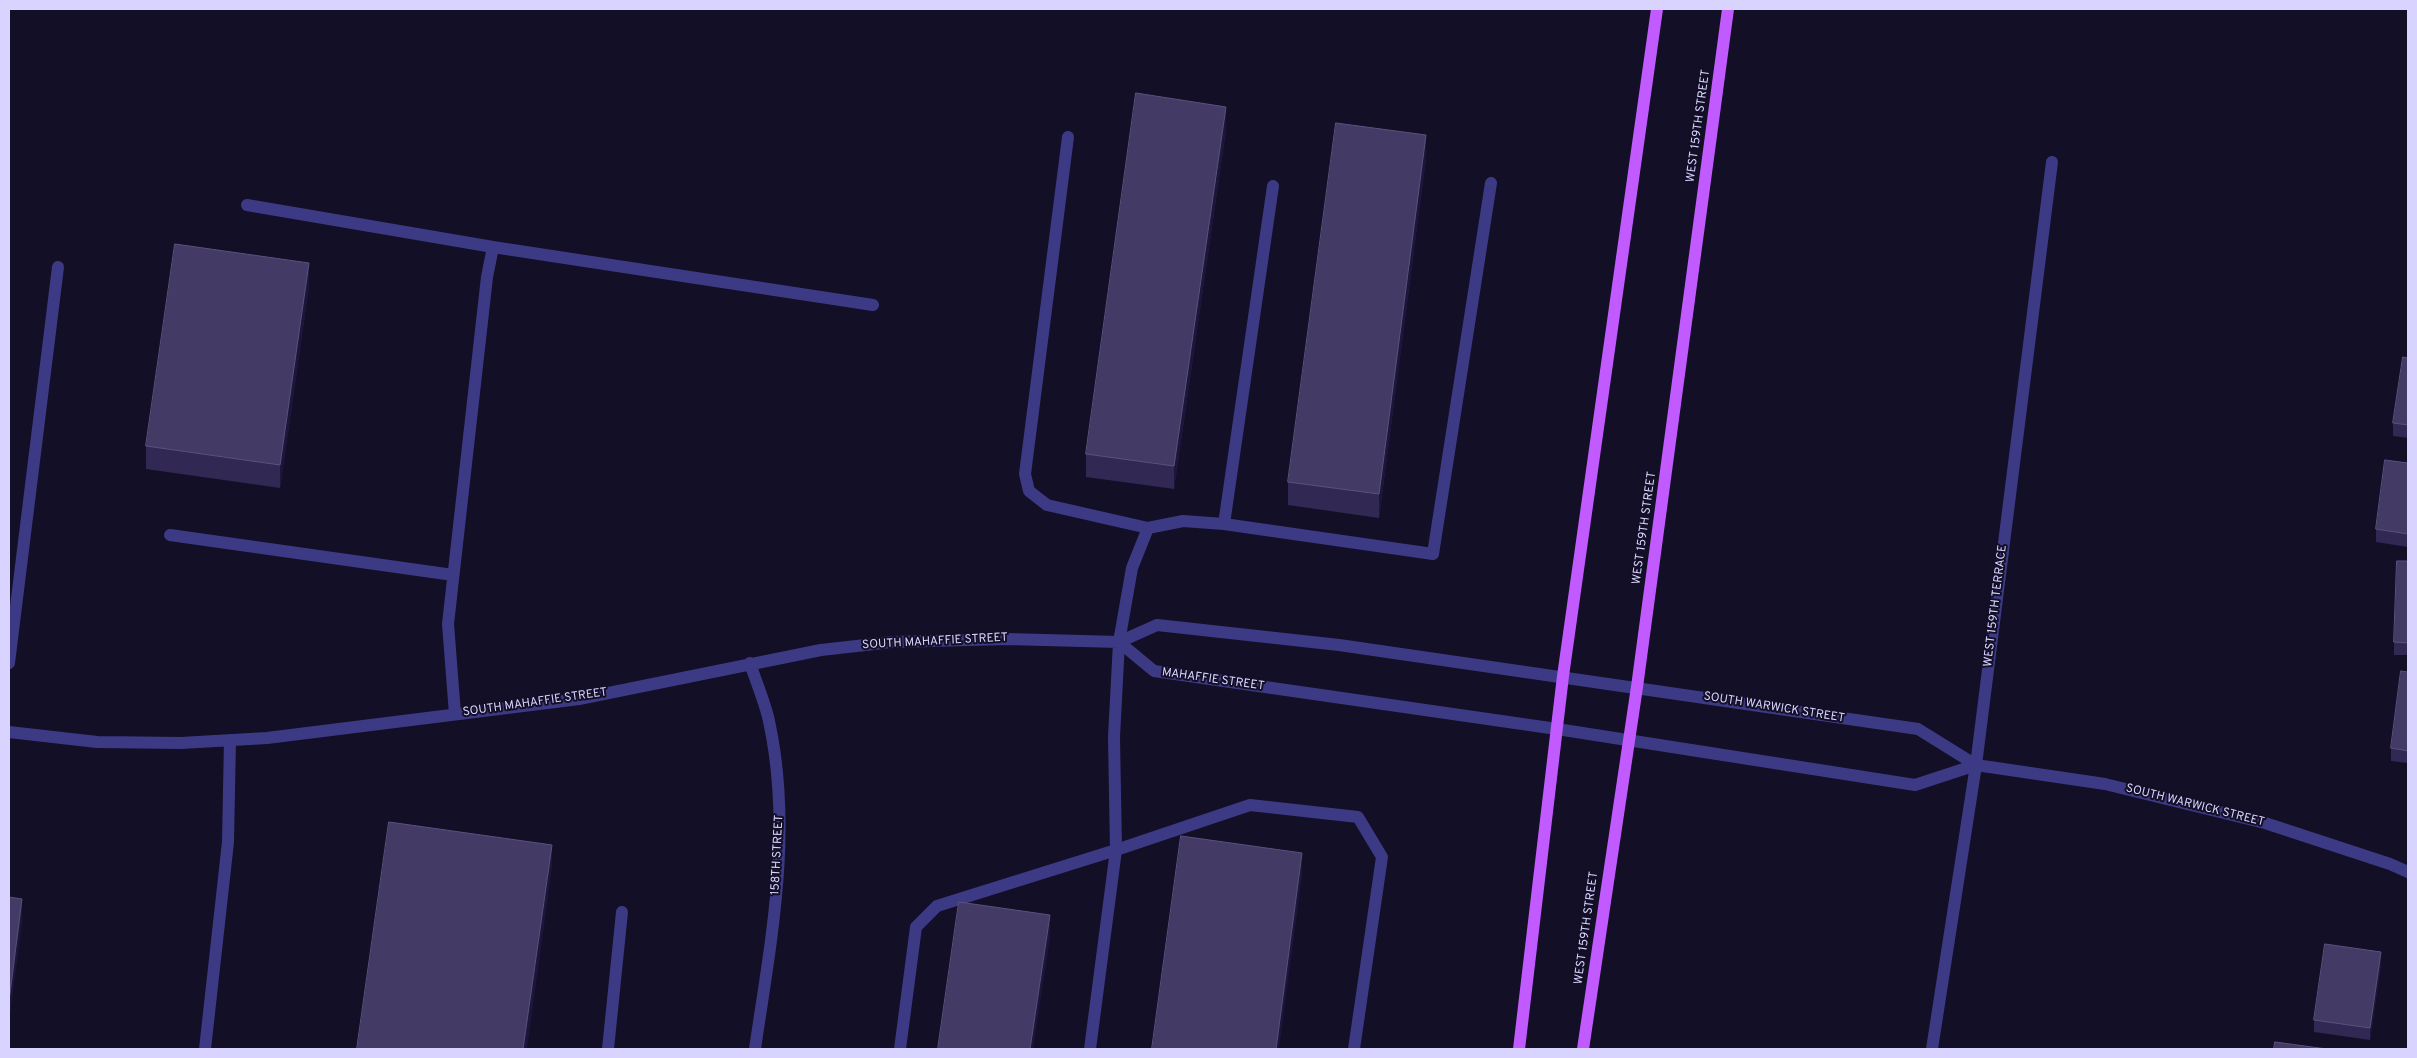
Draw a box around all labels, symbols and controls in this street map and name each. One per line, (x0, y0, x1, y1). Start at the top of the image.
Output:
street label: WEST 159TH STREET (1684, 69, 1714, 183)
street label: WEST 159TH STREET (1630, 471, 1660, 585)
street label: WEST 159TH TERRACE (1981, 544, 2011, 668)
street label: SOUTH MAHAFFIE STREET (862, 631, 1008, 653)
street label: MAHAFFIE STREET (1161, 666, 1265, 694)
street label: SOUTH MAHAFFIE STREET (462, 686, 608, 720)
street label: SOUTH WARWICK STREET (1702, 690, 1846, 726)
street label: SOUTH WARWICK STREET (2124, 782, 2266, 830)
street label: 158TH STREET (769, 815, 787, 895)
street label: WEST 159TH STREET (1572, 871, 1602, 985)

